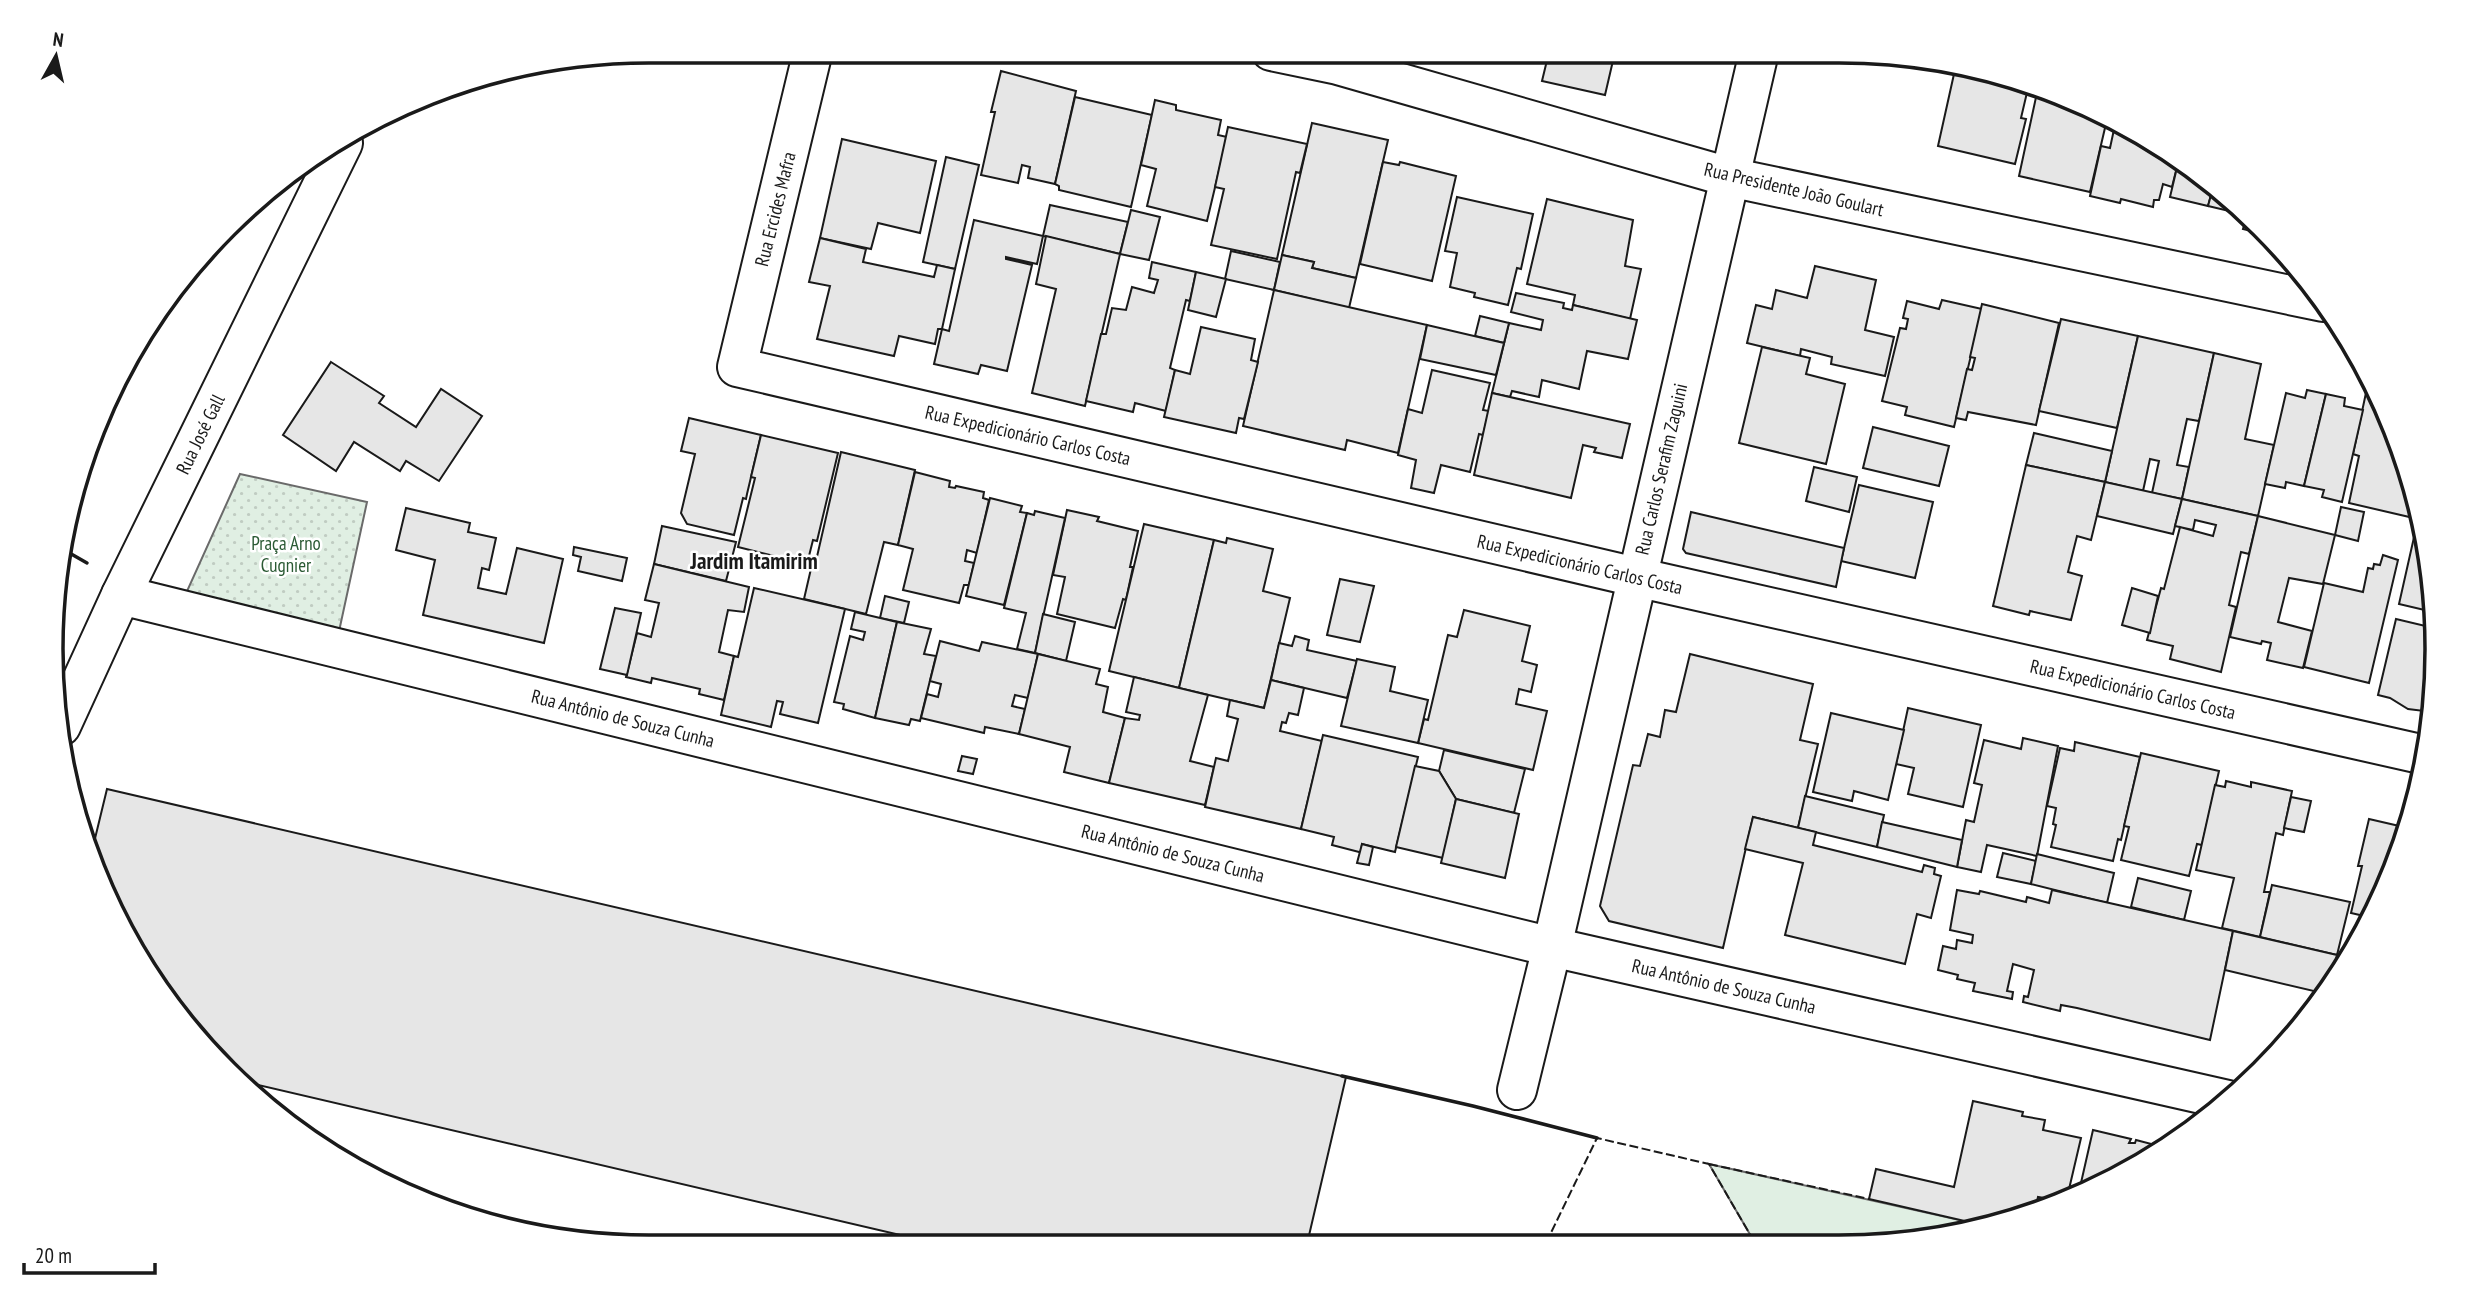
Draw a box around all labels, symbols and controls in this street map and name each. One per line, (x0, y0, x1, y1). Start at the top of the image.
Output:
north arrow (21, 21, 91, 91)
text: N (52, 27, 65, 52)
street label: Rua Ercides Mafra (749, 149, 801, 269)
street label: Rua Presidente João Goulart (1702, 157, 1887, 221)
street label: Rua Carlos Serafim Zaguini (1630, 381, 1692, 557)
street label: Rua José Gall (170, 390, 230, 478)
street label: Rua Expedicionário Carlos Costa (923, 400, 1133, 470)
street label: Rua Expedicionário Carlos Costa (1475, 529, 1685, 599)
park label: Praça Arno Cugnier (251, 531, 321, 577)
district label: Jardim Itamirim (689, 546, 818, 575)
street label: Rua Expedicionário Carlos Costa (2028, 654, 2238, 724)
street label: Rua Antônio de Souza Cunha (529, 684, 717, 752)
street label: Rua Antônio de Souza Cunha (1079, 819, 1267, 887)
street label: Rua Antônio de Souza Cunha (1630, 953, 1818, 1019)
scale bar (24, 1232, 156, 1276)
text: 20 m (35, 1242, 72, 1269)

